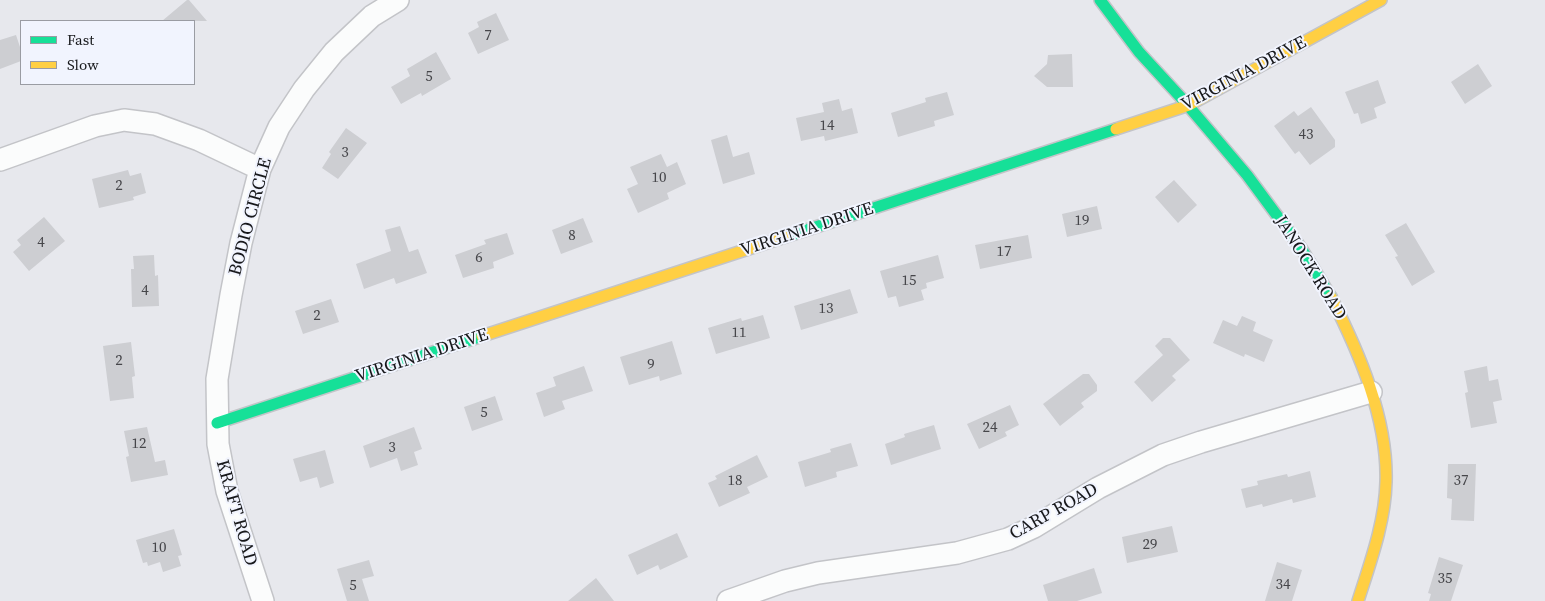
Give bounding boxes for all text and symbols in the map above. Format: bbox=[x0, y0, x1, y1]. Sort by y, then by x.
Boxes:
legend bbox=[20, 20, 195, 85]
house number: 7 bbox=[484, 27, 492, 45]
text: Fast bbox=[67, 29, 94, 50]
street label: VIRGINIA DRIVE bbox=[1178, 32, 1310, 116]
text: Slow bbox=[67, 54, 99, 75]
house number: 5 bbox=[425, 68, 433, 86]
house number: 14 bbox=[820, 117, 834, 135]
house number: 43 bbox=[1299, 126, 1313, 144]
house number: 3 bbox=[341, 144, 349, 162]
street label: BODIO CIRCLE bbox=[225, 156, 277, 278]
house number: 10 bbox=[652, 169, 666, 187]
house number: 2 bbox=[115, 177, 123, 195]
street label: VIRGINIA DRIVE bbox=[738, 198, 876, 262]
house number: 19 bbox=[1075, 212, 1089, 230]
street label: JANOCK ROAD bbox=[1269, 212, 1351, 324]
house number: 8 bbox=[568, 227, 576, 245]
house number: 4 bbox=[37, 234, 45, 252]
house number: 17 bbox=[997, 243, 1011, 261]
house number: 6 bbox=[475, 249, 483, 267]
house number: 15 bbox=[902, 272, 916, 290]
house number: 4 bbox=[141, 282, 149, 300]
house number: 13 bbox=[819, 300, 833, 318]
house number: 2 bbox=[313, 307, 321, 325]
street label: VIRGINIA DRIVE bbox=[353, 324, 491, 388]
house number: 11 bbox=[732, 324, 746, 342]
house number: 2 bbox=[115, 352, 123, 370]
house number: 9 bbox=[647, 356, 655, 374]
house number: 5 bbox=[480, 404, 488, 422]
house number: 24 bbox=[983, 419, 997, 437]
house number: 12 bbox=[132, 435, 146, 453]
house number: 3 bbox=[388, 439, 396, 457]
street label: KRAFT ROAD bbox=[211, 458, 261, 568]
house number: 18 bbox=[728, 472, 742, 490]
house number: 37 bbox=[1454, 472, 1468, 490]
street label: CARP ROAD bbox=[1006, 479, 1102, 545]
house number: 29 bbox=[1143, 536, 1157, 554]
house number: 10 bbox=[152, 539, 166, 557]
house number: 35 bbox=[1438, 570, 1452, 588]
house number: 34 bbox=[1276, 576, 1290, 594]
house number: 5 bbox=[349, 577, 357, 595]

